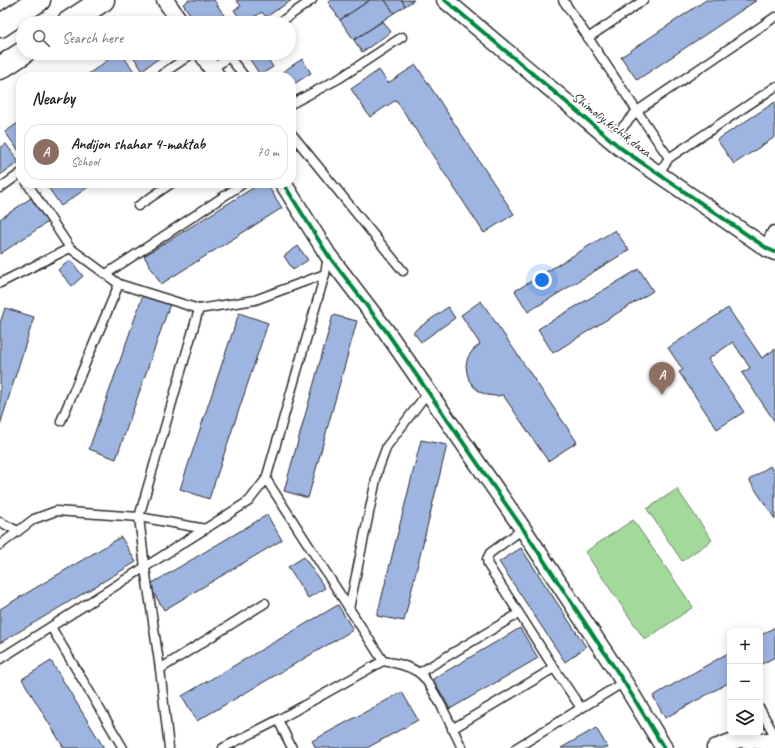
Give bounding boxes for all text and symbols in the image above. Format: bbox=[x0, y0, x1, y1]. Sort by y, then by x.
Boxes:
search box bbox=[16, 16, 296, 60]
icon: search bbox=[30, 27, 52, 49]
text: Search here bbox=[62, 29, 123, 48]
text: Nearby bbox=[32, 88, 75, 109]
street label: Shimoliy kichik daxa bbox=[569, 88, 655, 161]
text: Andijon shahar 4-maktab bbox=[71, 135, 205, 154]
text: A bbox=[43, 144, 49, 160]
text: 70 m bbox=[257, 144, 279, 160]
text: School bbox=[71, 154, 99, 170]
your location bbox=[532, 270, 552, 290]
pin: A bbox=[649, 362, 675, 395]
map controls bbox=[727, 628, 763, 736]
button: + bbox=[727, 628, 763, 664]
button: − bbox=[727, 664, 763, 700]
button: layers bbox=[727, 700, 763, 736]

